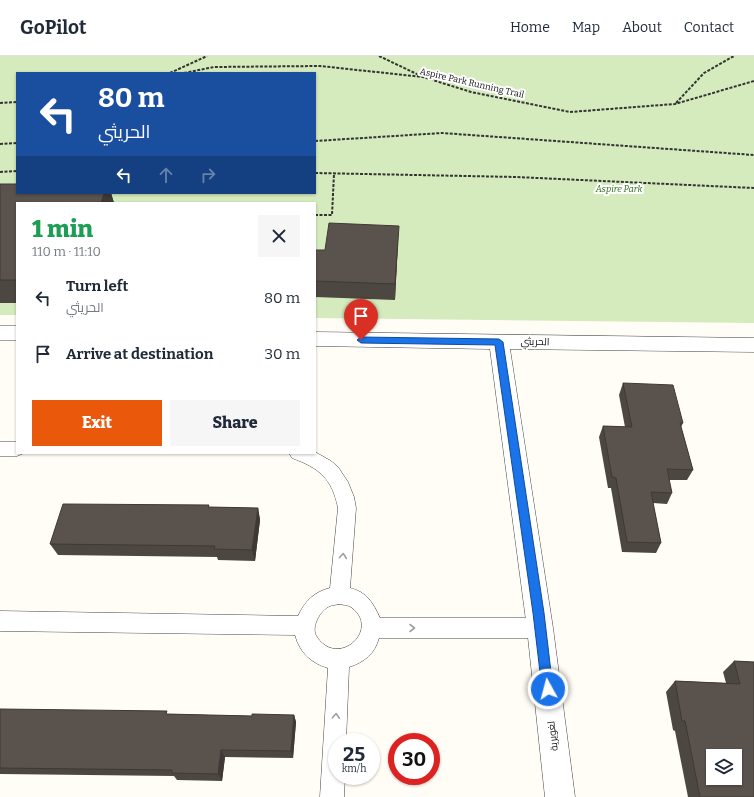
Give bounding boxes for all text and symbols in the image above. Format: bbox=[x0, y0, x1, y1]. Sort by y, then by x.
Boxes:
text: GoPilot bbox=[20, 16, 87, 39]
text: Home bbox=[510, 19, 550, 36]
text: Map bbox=[572, 19, 600, 36]
text: About bbox=[622, 19, 662, 36]
text: Contact bbox=[684, 19, 734, 36]
street label: Aspire Park Running Trail bbox=[419, 66, 526, 100]
text: 80 m bbox=[98, 81, 164, 114]
icon: left bbox=[32, 88, 84, 140]
text: الحريثي bbox=[98, 121, 150, 143]
icon: left bbox=[113, 164, 135, 186]
icon: ahead bbox=[155, 164, 177, 186]
icon: right bbox=[197, 164, 219, 186]
park label: Aspire Park bbox=[595, 184, 642, 194]
text: 1 min bbox=[32, 215, 93, 243]
button: close bbox=[258, 215, 300, 257]
text: 110 m · 11:10 bbox=[32, 244, 101, 259]
text: Turn left bbox=[66, 277, 128, 295]
icon: left bbox=[32, 287, 54, 309]
text: 80 m bbox=[264, 289, 300, 307]
pin bbox=[344, 299, 378, 340]
text: الحريثي bbox=[66, 300, 104, 315]
icon: arrive bbox=[350, 305, 372, 327]
street label: الحريثي bbox=[520, 336, 550, 349]
icon: arrive bbox=[32, 343, 54, 365]
text: Arrive at destination bbox=[66, 345, 213, 363]
text: 30 m bbox=[265, 345, 300, 363]
button: Exit bbox=[32, 400, 162, 446]
button: Share bbox=[170, 400, 300, 446]
one-way arrow bbox=[338, 553, 347, 559]
one-way arrow bbox=[409, 624, 415, 632]
position arrow bbox=[527, 668, 569, 710]
one-way arrow bbox=[332, 713, 341, 719]
street label: لغويرية bbox=[545, 720, 561, 752]
speed limit sign: 30 bbox=[388, 733, 440, 785]
text: 25 bbox=[343, 742, 365, 766]
map controls bbox=[706, 749, 742, 785]
button: layers bbox=[706, 749, 742, 785]
text: km/h bbox=[342, 763, 366, 775]

